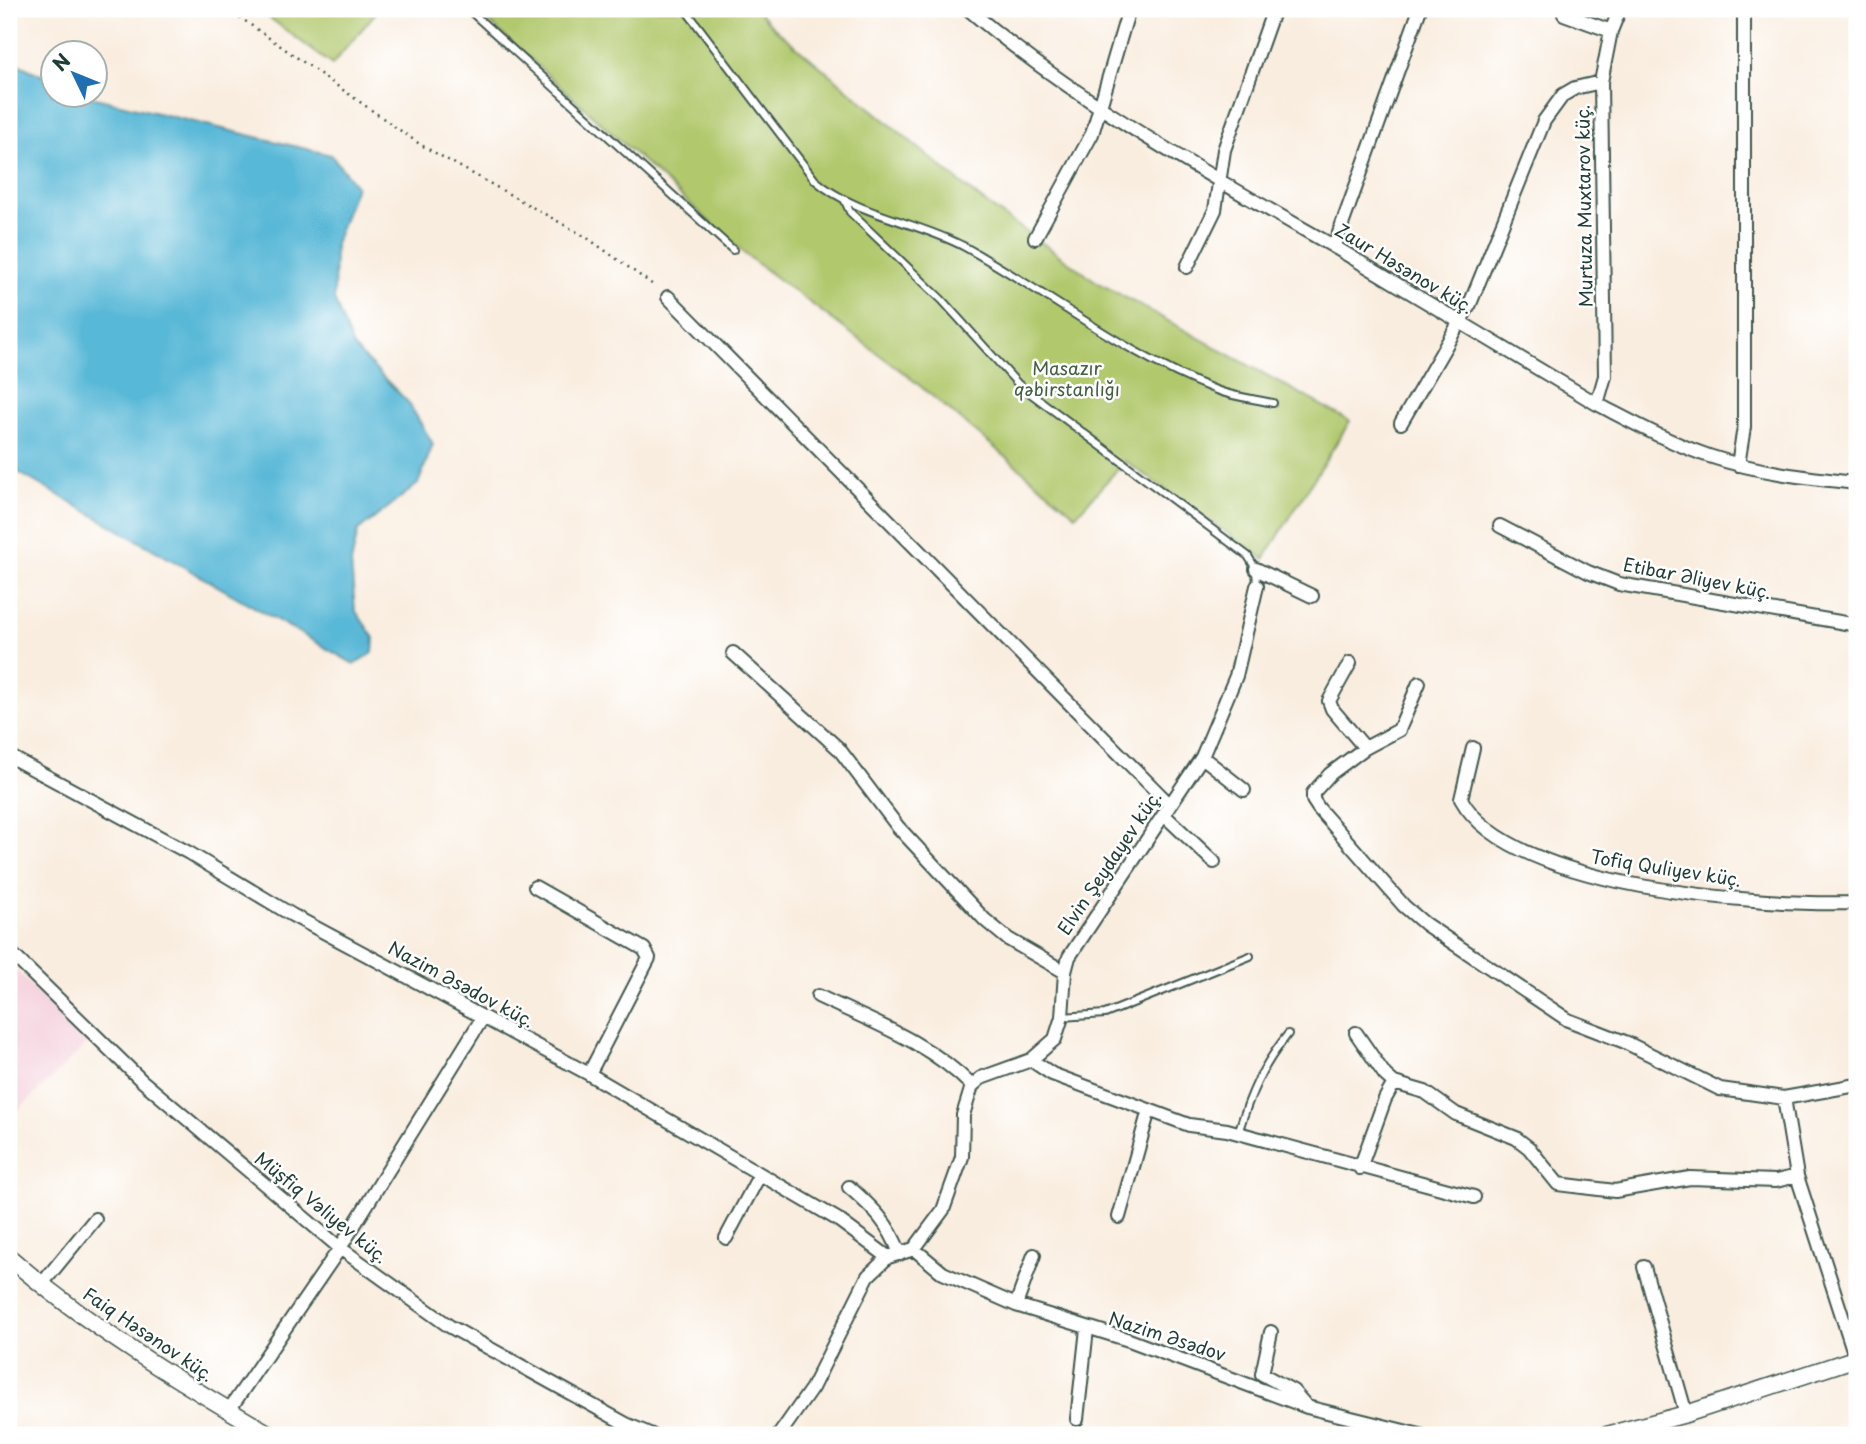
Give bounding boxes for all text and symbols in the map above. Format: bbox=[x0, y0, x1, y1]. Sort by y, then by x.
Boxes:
north arrow bbox=[38, 38, 108, 108]
text: N bbox=[45, 47, 76, 77]
street label: Murtuza Muxtarov küç. bbox=[1568, 104, 1599, 308]
street label: Zaur Həsənov küç. bbox=[1330, 216, 1479, 320]
park label: Masazır qəbirstanlığı bbox=[1014, 354, 1120, 402]
street label: Etibar Əliyev küç. bbox=[1621, 550, 1774, 605]
street label: Elvin Şeydayev küç. bbox=[1050, 784, 1167, 940]
street label: Tofiq Quliyev küç. bbox=[1589, 842, 1744, 893]
street label: Nazim Əsədov küç. bbox=[384, 934, 540, 1034]
street label: Müşfiq Vəliyev küç. bbox=[250, 1145, 394, 1269]
street label: Faiq Həsənov küç. bbox=[78, 1280, 220, 1388]
street label: Nazim Əsədov bbox=[1106, 1304, 1230, 1367]

